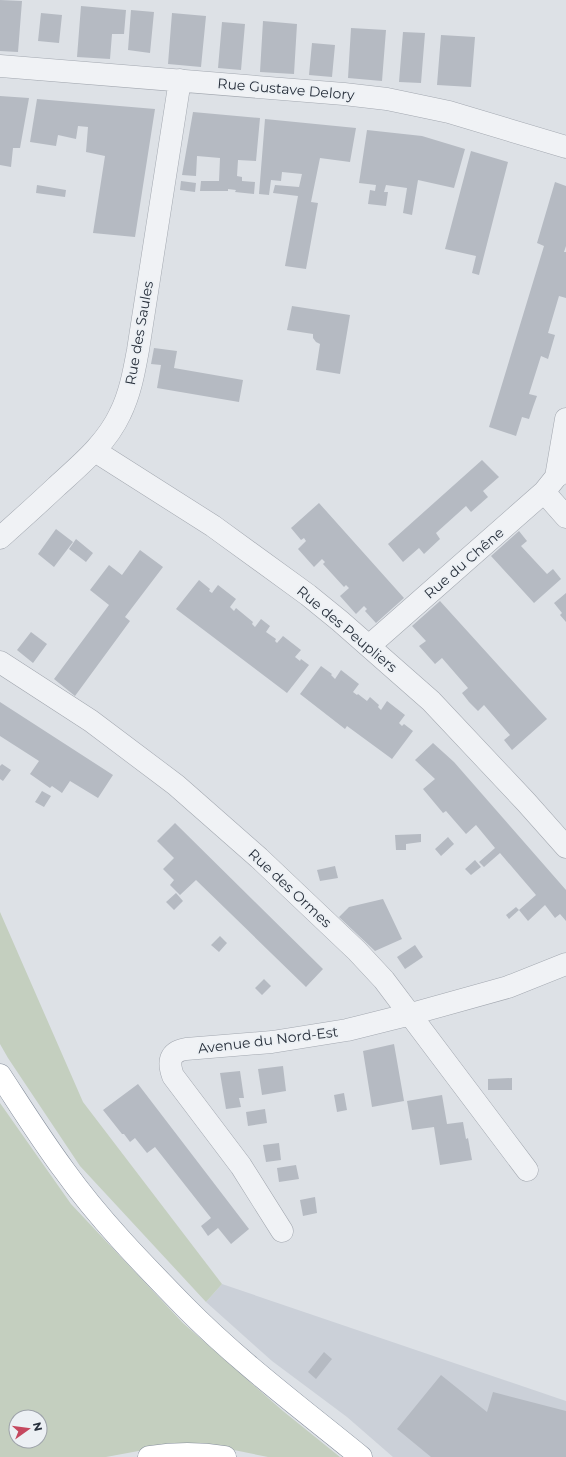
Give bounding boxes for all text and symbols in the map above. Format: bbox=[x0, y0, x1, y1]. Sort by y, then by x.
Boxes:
street label: Rue Gustave Delory bbox=[217, 74, 356, 104]
street label: Rue des Saules bbox=[121, 279, 157, 386]
street label: Rue du Chêne bbox=[420, 523, 508, 603]
street label: Rue des Peupliers bbox=[293, 582, 401, 676]
street label: Rue des Ormes bbox=[245, 845, 336, 931]
street label: Avenue du Nord-Est bbox=[197, 1022, 340, 1058]
north arrow bbox=[8, 1409, 48, 1449]
text: N bbox=[30, 1421, 46, 1433]

